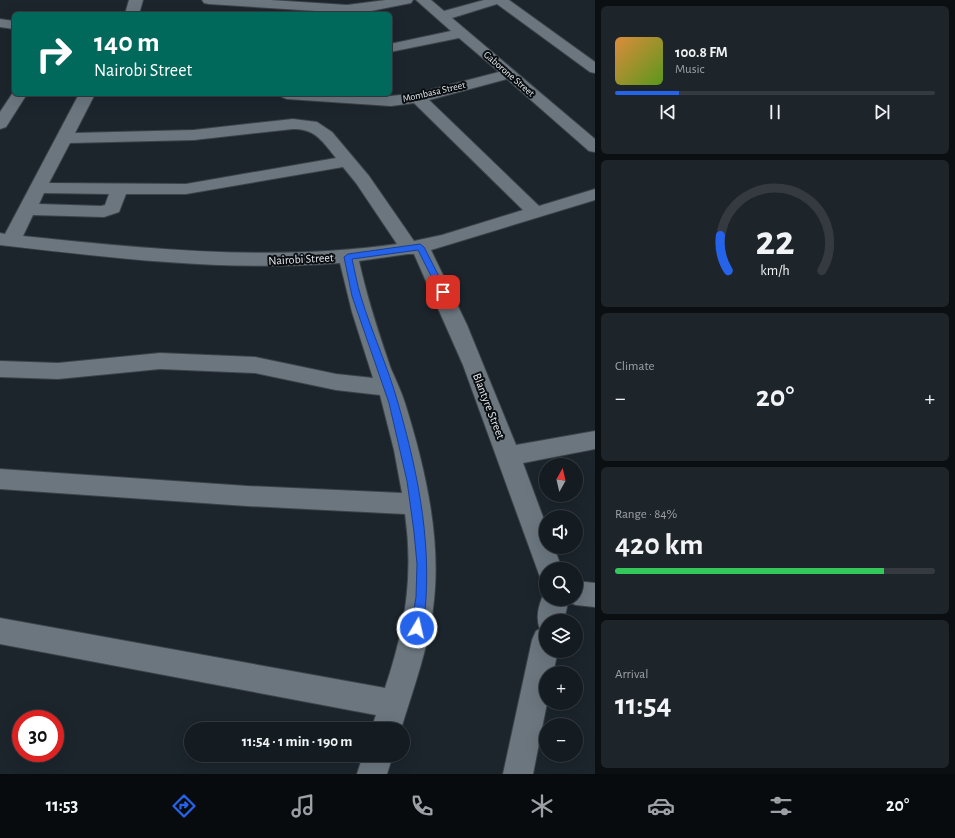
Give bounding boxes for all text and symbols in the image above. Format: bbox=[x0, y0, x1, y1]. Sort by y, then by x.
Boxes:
icon: right bbox=[28, 28, 80, 80]
text: 140 m bbox=[94, 29, 160, 57]
text: 100.8 FM bbox=[675, 45, 728, 60]
street label: Gaborone Street bbox=[482, 49, 537, 99]
text: Nairobi Street bbox=[94, 62, 192, 80]
text: Music bbox=[675, 63, 705, 76]
street label: Mombasa Street bbox=[402, 80, 467, 104]
icon: previous bbox=[657, 101, 679, 123]
icon: pause bbox=[764, 101, 786, 123]
icon: next bbox=[871, 101, 893, 123]
text: 22 bbox=[755, 221, 795, 262]
street label: Nairobi Street bbox=[268, 251, 334, 267]
text: km/h bbox=[760, 264, 790, 278]
pin bbox=[426, 275, 460, 309]
icon: arrive bbox=[432, 281, 454, 303]
text: Climate bbox=[615, 360, 654, 373]
street label: Blantyre Street bbox=[470, 371, 507, 441]
text: 20° bbox=[756, 382, 794, 412]
text: − bbox=[615, 387, 626, 409]
text: + bbox=[924, 387, 935, 409]
north arrow bbox=[539, 458, 583, 502]
map controls bbox=[539, 458, 583, 762]
text: Range · 84% bbox=[615, 508, 677, 521]
button: sound bbox=[539, 510, 583, 554]
text: 420 km bbox=[615, 530, 703, 560]
button: search bbox=[539, 562, 583, 606]
position arrow bbox=[396, 607, 438, 649]
button: layers bbox=[539, 614, 583, 658]
button: + bbox=[539, 666, 583, 710]
text: Arrival bbox=[615, 668, 648, 681]
text: 11:54 bbox=[615, 690, 672, 720]
speed limit sign: 30 bbox=[12, 710, 64, 762]
button: − bbox=[539, 718, 583, 762]
text: 11:54 · 1 min · 190 m bbox=[242, 734, 352, 749]
icon: directions bbox=[170, 792, 198, 820]
icon: music bbox=[289, 792, 317, 820]
icon: phone bbox=[408, 792, 436, 820]
icon: climate bbox=[528, 792, 556, 820]
icon: car bbox=[647, 792, 675, 820]
icon: filters bbox=[767, 792, 795, 820]
text: 11:53 bbox=[46, 797, 78, 815]
text: 20° bbox=[886, 797, 909, 815]

